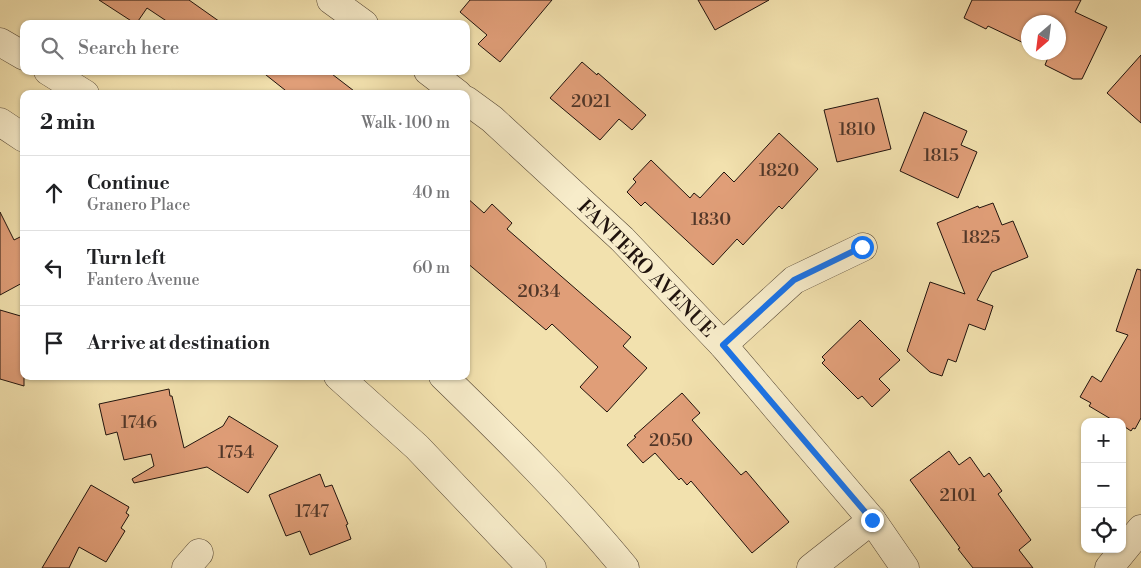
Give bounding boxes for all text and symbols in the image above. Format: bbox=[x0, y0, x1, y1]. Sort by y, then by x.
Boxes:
north arrow bbox=[1021, 15, 1066, 60]
search box bbox=[20, 20, 470, 75]
icon: search bbox=[38, 34, 66, 62]
text: Search here bbox=[78, 36, 179, 60]
house number: 2021 bbox=[571, 90, 611, 113]
text: 2 min bbox=[40, 110, 95, 136]
text: Walk · 100 m bbox=[361, 113, 450, 133]
house number: 1810 bbox=[838, 118, 876, 141]
house number: 1815 bbox=[923, 144, 959, 167]
house number: 1820 bbox=[759, 159, 799, 182]
text: Continue bbox=[87, 171, 170, 195]
icon: ahead bbox=[40, 179, 68, 207]
text: 40 m bbox=[413, 183, 450, 203]
text: Granero Place bbox=[87, 195, 190, 215]
street label: FANTERO AVENUE bbox=[572, 195, 720, 343]
house number: 1830 bbox=[691, 208, 731, 231]
house number: 1825 bbox=[962, 226, 1000, 249]
route start bbox=[851, 236, 874, 259]
text: Turn left bbox=[87, 246, 166, 270]
icon: left bbox=[40, 254, 68, 282]
text: 60 m bbox=[412, 258, 450, 278]
text: Fantero Avenue bbox=[87, 270, 200, 290]
house number: 2034 bbox=[517, 280, 561, 303]
icon: arrive bbox=[40, 329, 68, 357]
text: Arrive at destination bbox=[87, 331, 270, 355]
house number: 1746 bbox=[121, 411, 157, 434]
map controls bbox=[1081, 418, 1126, 553]
button: + bbox=[1081, 418, 1126, 463]
house number: 2050 bbox=[649, 429, 693, 452]
house number: 1754 bbox=[218, 441, 255, 464]
button: − bbox=[1081, 463, 1126, 508]
house number: 2101 bbox=[940, 484, 977, 507]
house number: 1747 bbox=[295, 500, 329, 523]
button: locate bbox=[1081, 508, 1126, 553]
route end bbox=[861, 509, 884, 532]

